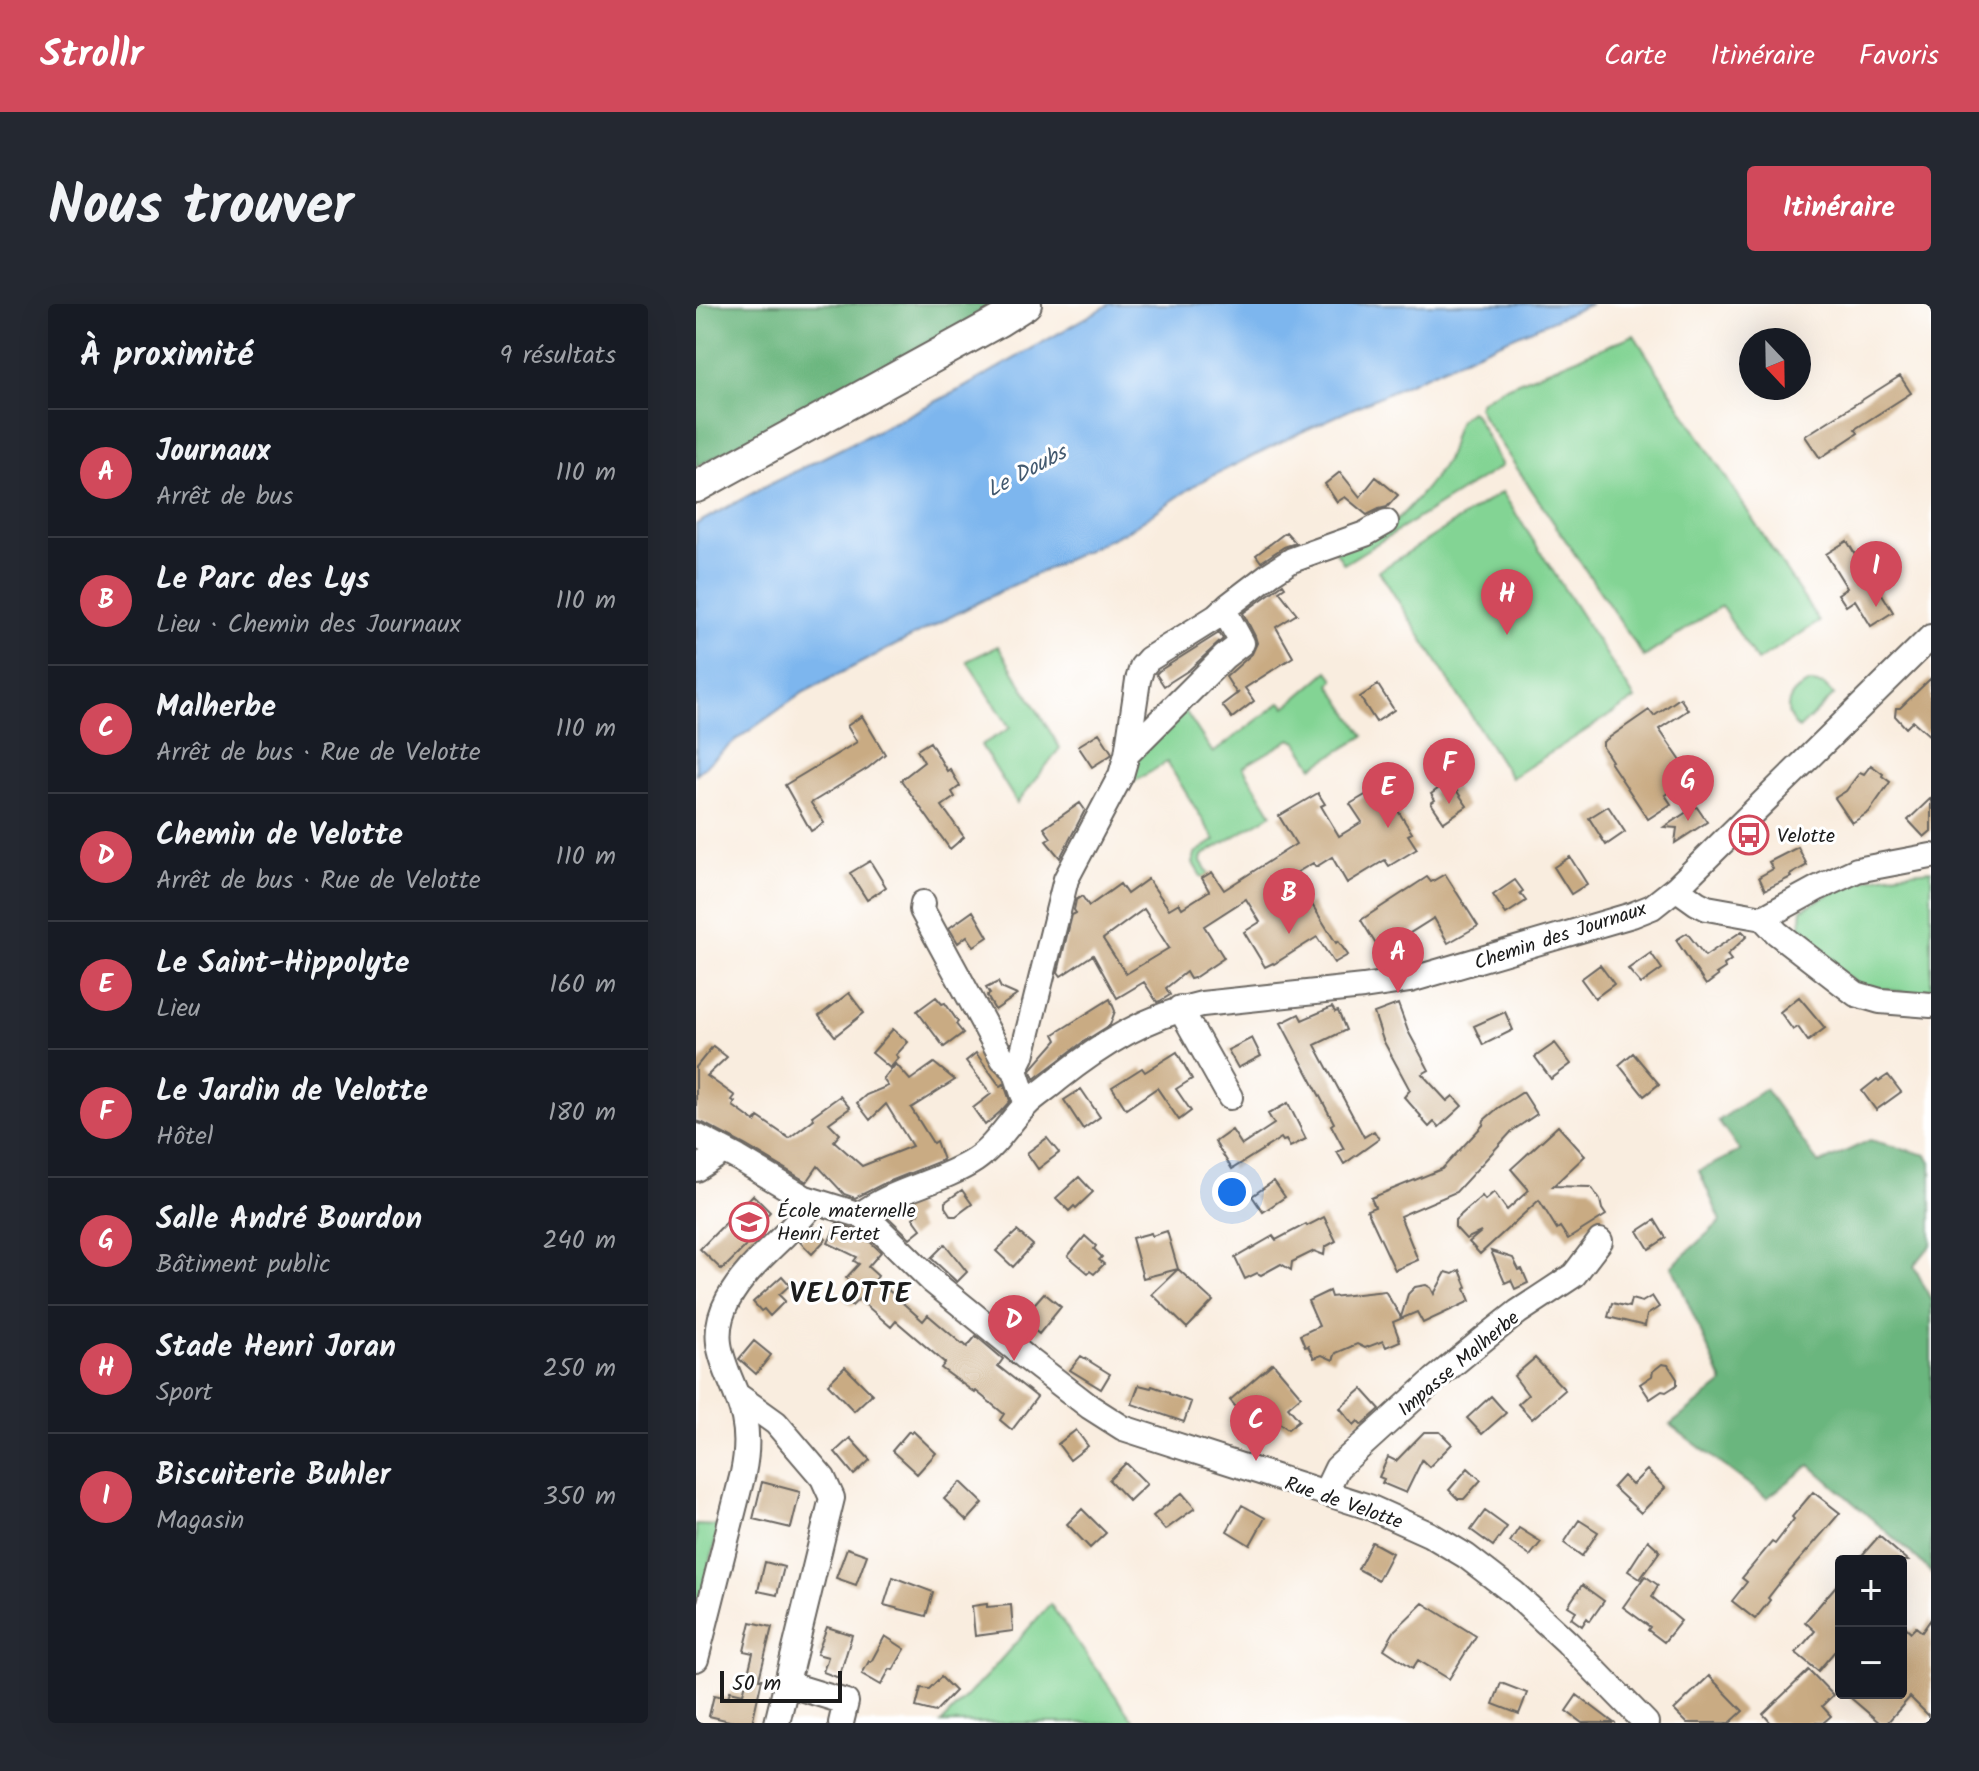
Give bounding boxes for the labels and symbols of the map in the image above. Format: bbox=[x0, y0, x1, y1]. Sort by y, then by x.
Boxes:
north arrow bbox=[1739, 328, 1811, 400]
water label: Le Doubs bbox=[981, 435, 1076, 508]
pin: I bbox=[1850, 541, 1902, 607]
pin: H bbox=[1481, 569, 1533, 635]
pin: F bbox=[1423, 738, 1475, 804]
pin: G bbox=[1662, 755, 1714, 821]
pin: E bbox=[1362, 762, 1414, 828]
bus stop icon: Velotte bbox=[1728, 814, 1770, 856]
place label: Velotte bbox=[1777, 821, 1835, 853]
pin: B bbox=[1263, 868, 1315, 934]
street label: Chemin des Journaux bbox=[1470, 894, 1651, 980]
pin: A bbox=[1372, 927, 1424, 993]
your location bbox=[1212, 1172, 1252, 1212]
place label: École maternelle Henri Fertet bbox=[777, 1196, 916, 1251]
school or university icon: École maternelle Henri Fertet bbox=[728, 1201, 770, 1243]
district label: VELOTTE bbox=[790, 1272, 912, 1317]
pin: D bbox=[988, 1295, 1040, 1361]
street label: Impasse Malherbe bbox=[1391, 1304, 1527, 1425]
pin: C bbox=[1230, 1395, 1282, 1461]
street label: Rue de Velotte bbox=[1280, 1469, 1407, 1539]
scale bar bbox=[720, 1667, 842, 1703]

